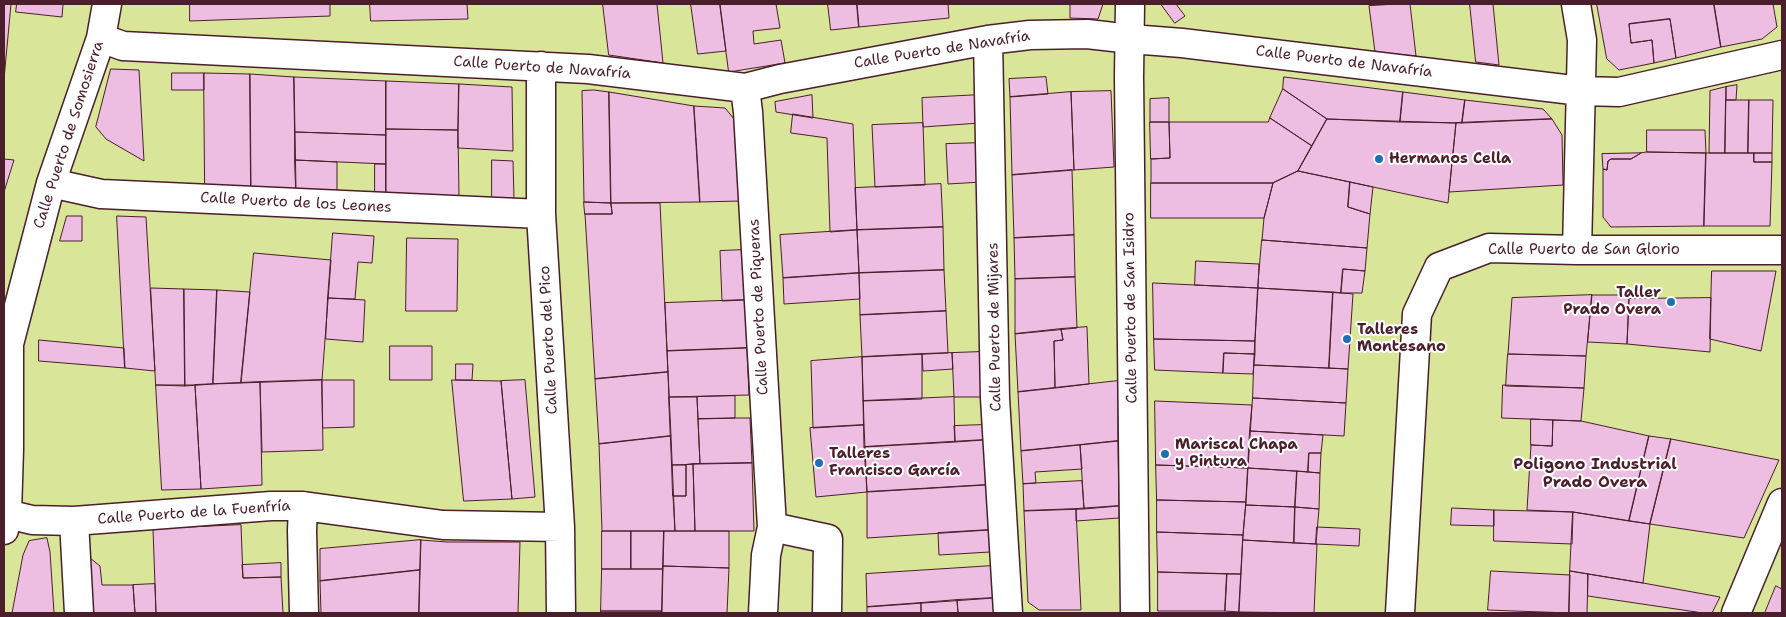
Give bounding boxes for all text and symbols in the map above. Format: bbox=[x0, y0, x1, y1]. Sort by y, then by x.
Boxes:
street label: Calle Puerto de Navafría bbox=[853, 27, 1031, 73]
street label: Calle Puerto de Somosierra bbox=[30, 39, 108, 231]
street label: Calle Puerto de Navafría bbox=[1255, 42, 1433, 82]
street label: Calle Puerto de Navafría bbox=[453, 53, 631, 83]
place label: Hermanos Cella bbox=[1389, 150, 1511, 168]
marker: Hermanos Cella bbox=[1373, 153, 1385, 165]
street label: Calle Puerto de los Leones bbox=[200, 189, 392, 217]
street label: Calle Puerto de San Isidro bbox=[1120, 212, 1142, 404]
street label: Calle Puerto de Piqueras bbox=[745, 218, 773, 396]
street label: Calle Puerto de San Glorio bbox=[1488, 241, 1680, 259]
street label: Calle Puerto de Mijares bbox=[985, 242, 1005, 412]
street label: Calle Puerto del Pico bbox=[536, 265, 562, 415]
place label: Taller Prado Overa bbox=[1563, 284, 1661, 319]
marker: Taller Prado Overa bbox=[1665, 296, 1677, 308]
place label: Talleres Montesano bbox=[1357, 321, 1446, 356]
marker: Talleres Montesano bbox=[1341, 333, 1353, 345]
place label: Mariscal Chapa y Pintura bbox=[1175, 436, 1298, 471]
place label: Talleres Francisco García bbox=[829, 445, 960, 480]
marker: Mariscal Chapa y Pintura bbox=[1159, 448, 1171, 460]
district label: Poligono Industrial Prado Overa bbox=[1513, 455, 1677, 493]
marker: Talleres Francisco García bbox=[813, 457, 825, 469]
street label: Calle Puerto de la Fuenfría bbox=[97, 497, 291, 529]

